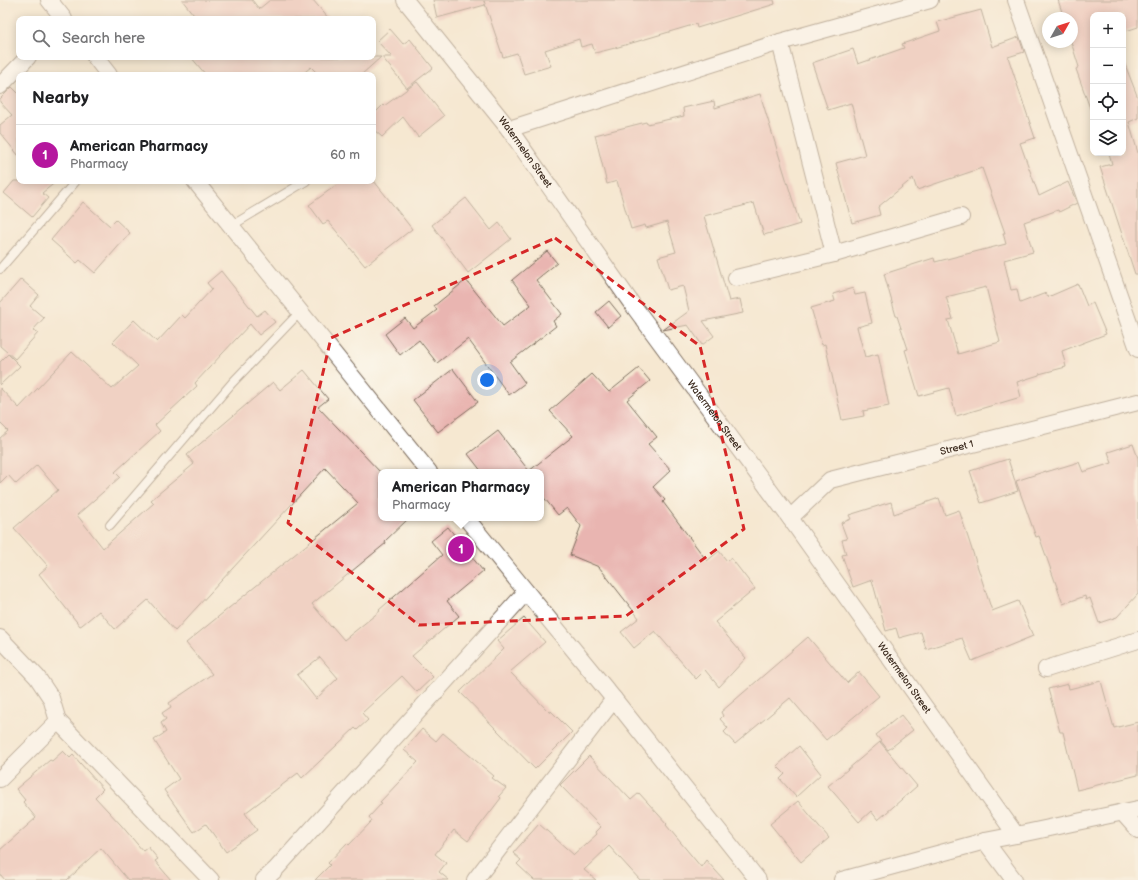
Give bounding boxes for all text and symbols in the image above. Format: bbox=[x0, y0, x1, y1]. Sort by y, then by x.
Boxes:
north arrow bbox=[1042, 12, 1078, 48]
map controls bbox=[1090, 12, 1126, 156]
button: + bbox=[1090, 12, 1126, 48]
search box bbox=[16, 16, 376, 60]
icon: search bbox=[30, 27, 52, 49]
text: Search here bbox=[62, 29, 145, 48]
button: − bbox=[1090, 48, 1126, 84]
button: locate bbox=[1090, 84, 1126, 120]
text: Nearby bbox=[32, 88, 89, 108]
street label: Watermelon Street bbox=[496, 114, 554, 190]
button: layers bbox=[1090, 120, 1126, 156]
text: American Pharmacy bbox=[70, 137, 208, 156]
text: 1 bbox=[42, 147, 48, 163]
text: 60 m bbox=[330, 147, 360, 163]
text: Pharmacy bbox=[70, 156, 128, 172]
your location bbox=[477, 370, 497, 390]
street label: Watermelon Street bbox=[684, 378, 744, 453]
street label: Street 1 bbox=[939, 438, 975, 458]
popup bbox=[378, 469, 544, 521]
text: American Pharmacy bbox=[392, 478, 530, 497]
text: Pharmacy bbox=[392, 497, 450, 513]
pin: 1 bbox=[448, 534, 474, 564]
street label: Watermelon Street bbox=[875, 640, 933, 716]

